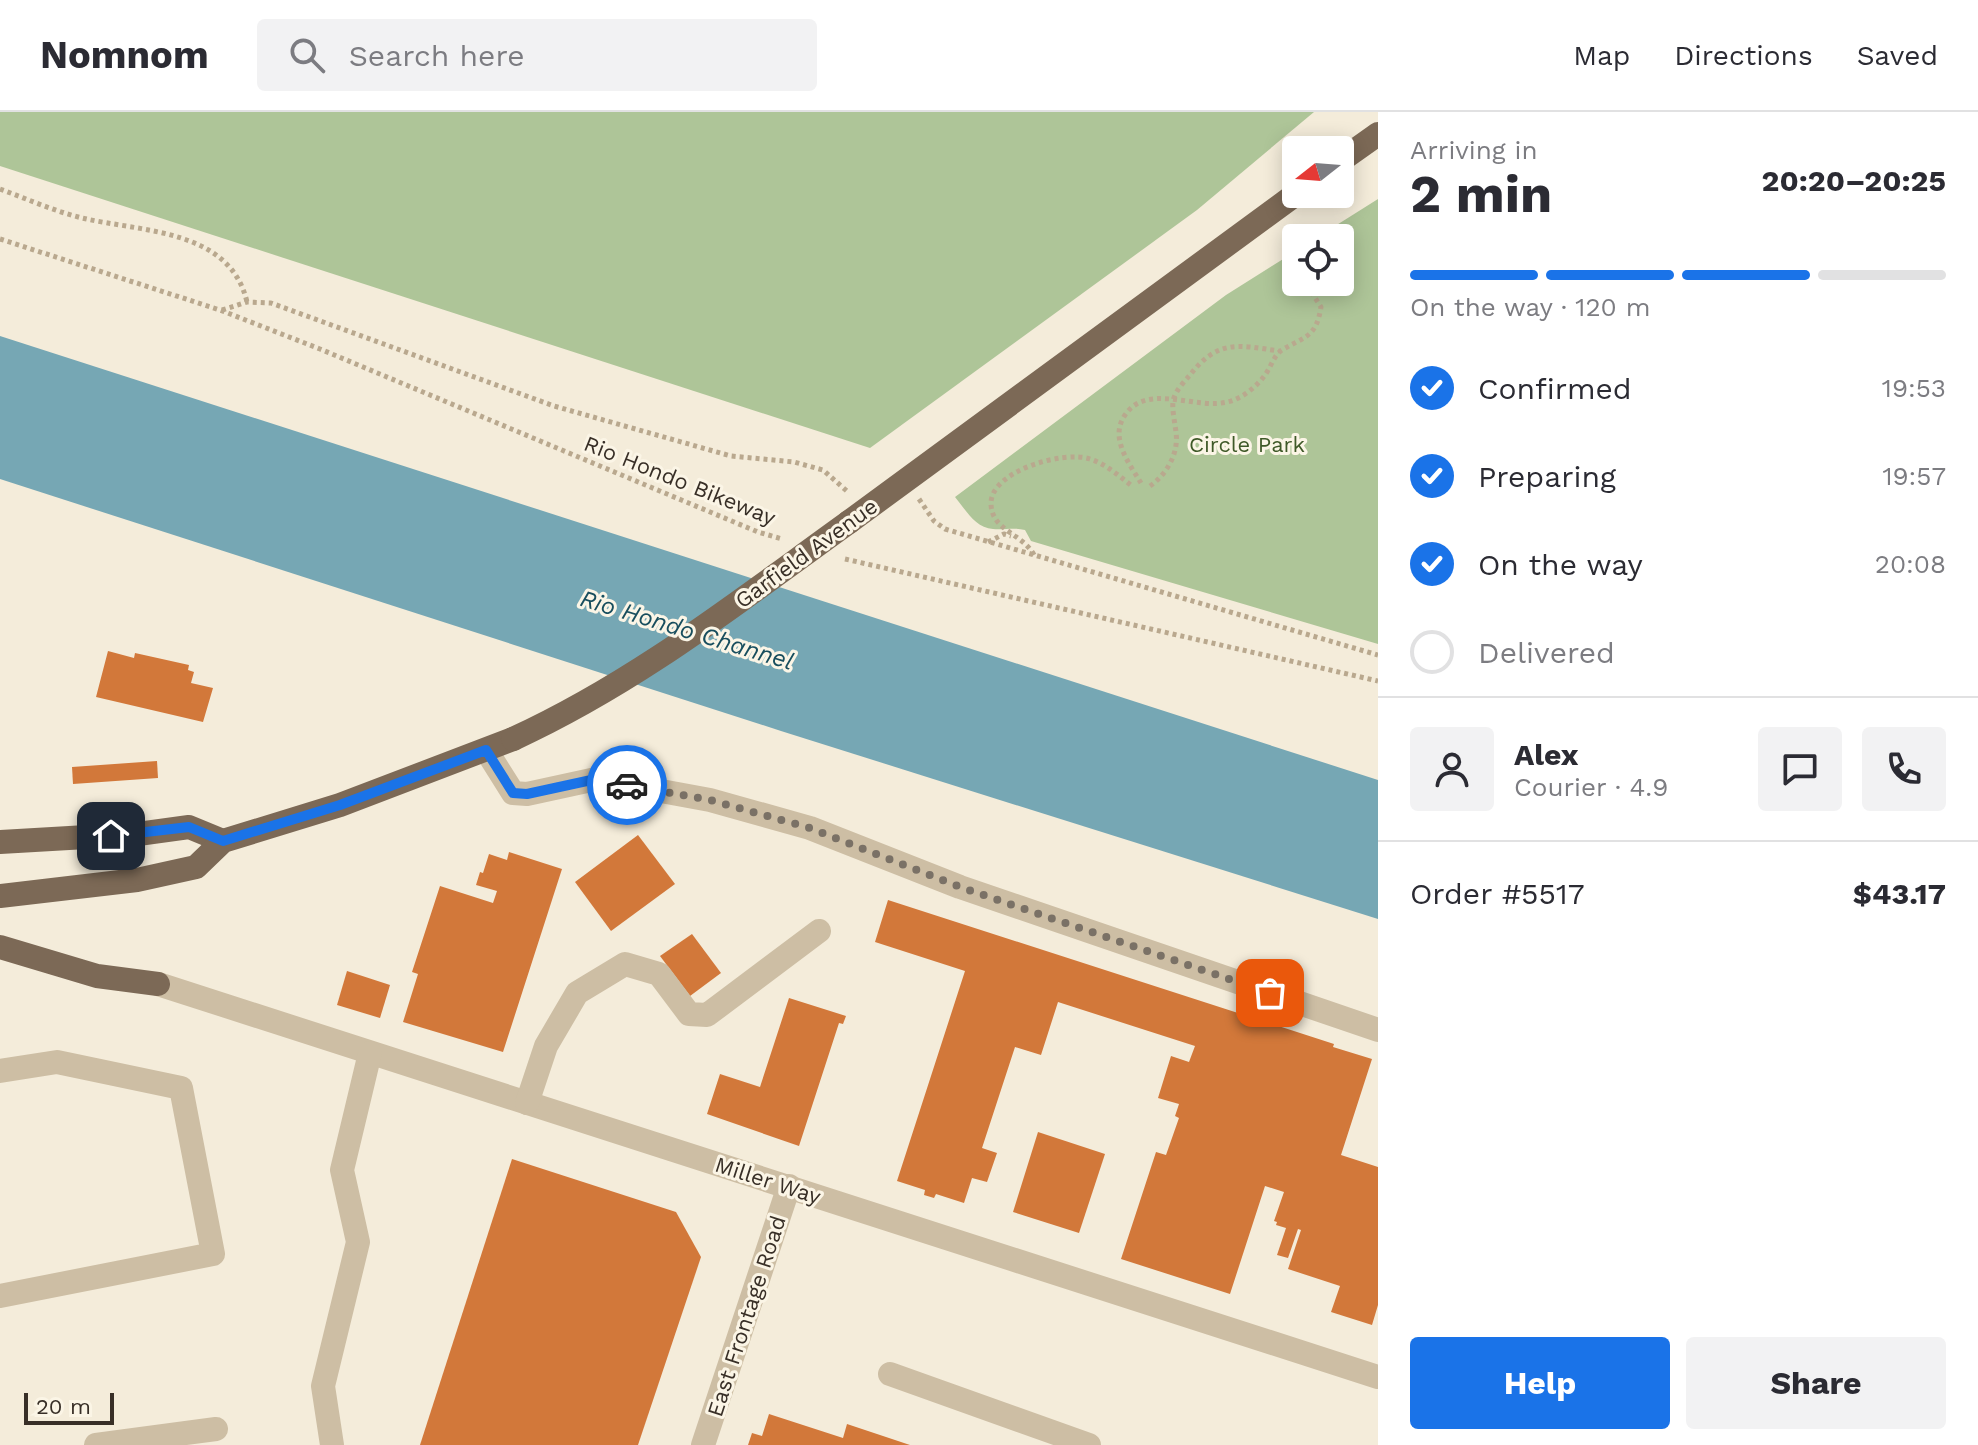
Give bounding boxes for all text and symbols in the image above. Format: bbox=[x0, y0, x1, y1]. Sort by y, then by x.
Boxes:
search box bbox=[257, 19, 817, 91]
text: Nomnom bbox=[40, 33, 209, 77]
icon: search bbox=[285, 33, 329, 77]
text: Search here bbox=[349, 38, 524, 73]
text: Map bbox=[1573, 39, 1630, 72]
text: Directions bbox=[1674, 39, 1813, 72]
text: Saved bbox=[1857, 39, 1938, 72]
text: Arriving in bbox=[1410, 135, 1538, 165]
north arrow bbox=[1282, 136, 1354, 208]
map controls bbox=[1282, 136, 1354, 296]
text: 20:20–20:25 bbox=[1762, 163, 1946, 198]
text: 2 min bbox=[1410, 164, 1552, 225]
button: locate bbox=[1282, 224, 1354, 296]
text: On the way · 120 m bbox=[1410, 292, 1650, 322]
icon: check bbox=[1410, 366, 1454, 410]
text: Confirmed bbox=[1478, 371, 1632, 406]
text: 19:53 bbox=[1882, 373, 1946, 403]
street label: Rio Hondo Bikeway bbox=[580, 431, 780, 531]
park label: Circle Park bbox=[1189, 432, 1305, 457]
icon: check bbox=[1410, 454, 1454, 498]
text: Preparing bbox=[1478, 459, 1616, 494]
text: 19:57 bbox=[1882, 461, 1946, 491]
street label: Garfield Avenue bbox=[730, 493, 882, 613]
icon: check bbox=[1410, 542, 1454, 586]
text: On the way bbox=[1478, 547, 1643, 582]
text: 20:08 bbox=[1875, 549, 1946, 579]
water label: Rio Hondo Channel bbox=[577, 584, 797, 676]
text: Delivered bbox=[1478, 635, 1615, 670]
button: person bbox=[1410, 727, 1494, 811]
button: chat bbox=[1758, 727, 1842, 811]
button: phone bbox=[1862, 727, 1946, 811]
text: Alex bbox=[1514, 737, 1578, 772]
courier bbox=[587, 745, 667, 825]
icon: car bbox=[605, 763, 649, 807]
text: Courier · 4.9 bbox=[1514, 772, 1668, 802]
pin bbox=[77, 802, 145, 870]
icon: home bbox=[89, 814, 133, 858]
text: Order #5517 bbox=[1410, 876, 1585, 911]
text: $43.17 bbox=[1853, 876, 1946, 911]
pin bbox=[1236, 959, 1304, 1027]
icon: bag bbox=[1248, 971, 1292, 1015]
street label: Miller Way bbox=[712, 1152, 824, 1210]
street label: East Frontage Road bbox=[702, 1212, 791, 1420]
button: Help bbox=[1410, 1337, 1670, 1429]
button: Share bbox=[1686, 1337, 1946, 1429]
scale bar bbox=[24, 1389, 114, 1425]
text: 20 m bbox=[36, 1394, 91, 1419]

